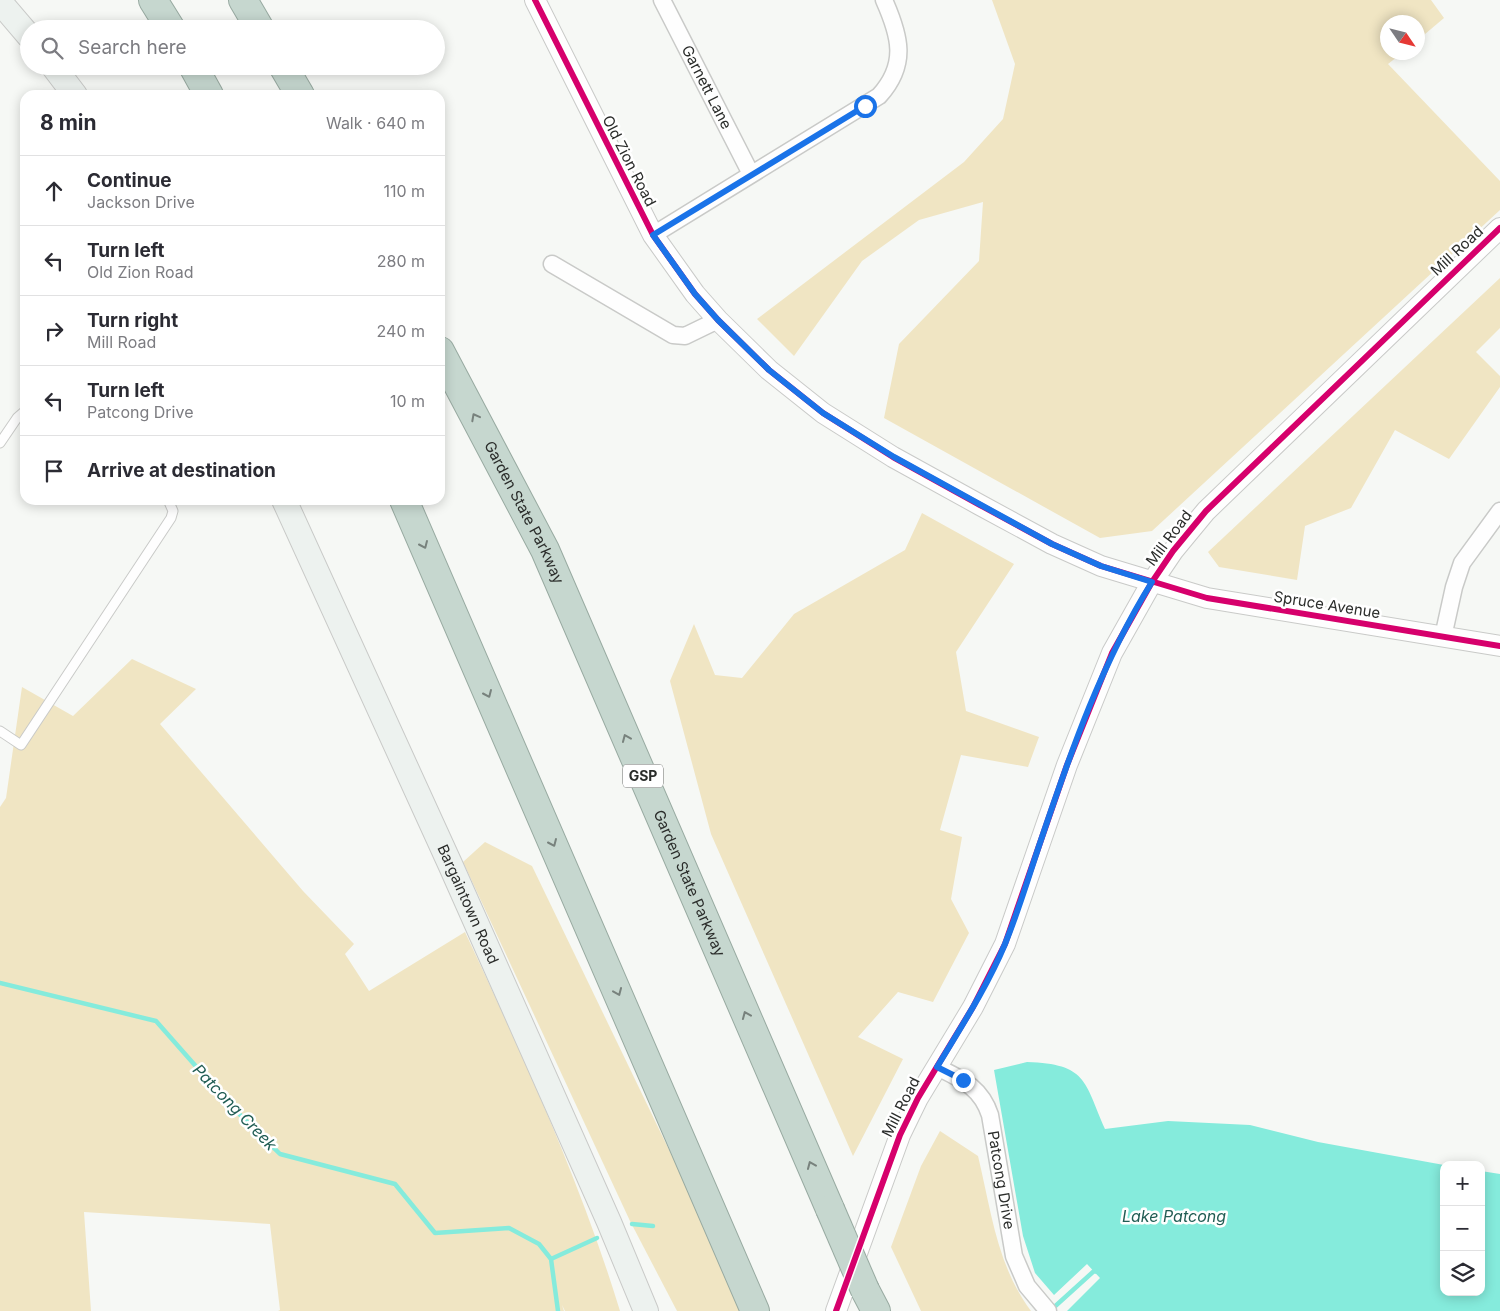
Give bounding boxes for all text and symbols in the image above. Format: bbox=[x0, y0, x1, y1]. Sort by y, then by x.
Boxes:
north arrow bbox=[1380, 15, 1425, 60]
search box bbox=[20, 20, 445, 75]
icon: search bbox=[38, 34, 66, 62]
text: Search here bbox=[78, 36, 187, 59]
street label: Garnett Lane bbox=[678, 42, 736, 132]
route start bbox=[854, 95, 877, 118]
text: 8 min bbox=[40, 110, 97, 135]
street label: Old Zion Road bbox=[598, 112, 661, 210]
text: Walk · 640 m bbox=[326, 113, 425, 133]
text: Continue bbox=[87, 169, 172, 192]
icon: ahead bbox=[40, 177, 68, 205]
text: 110 m bbox=[383, 181, 425, 201]
text: Jackson Drive bbox=[87, 192, 195, 212]
street label: Mill Road bbox=[1426, 222, 1487, 280]
text: Turn left bbox=[87, 239, 165, 262]
icon: left bbox=[40, 247, 68, 275]
text: 280 m bbox=[377, 251, 425, 271]
text: Old Zion Road bbox=[87, 262, 193, 282]
text: Turn right bbox=[87, 309, 178, 332]
icon: right bbox=[40, 317, 68, 345]
text: 240 m bbox=[377, 321, 425, 341]
text: Mill Road bbox=[87, 332, 156, 352]
text: Turn left bbox=[87, 379, 165, 402]
icon: left bbox=[40, 387, 68, 415]
text: 10 m bbox=[390, 391, 425, 411]
text: Patcong Drive bbox=[87, 402, 193, 422]
one-way arrow bbox=[471, 413, 481, 422]
street label: Garden State Parkway bbox=[480, 437, 569, 587]
icon: arrive bbox=[40, 457, 68, 485]
text: Arrive at destination bbox=[87, 459, 276, 482]
street label: Mill Road bbox=[1141, 506, 1196, 569]
one-way arrow bbox=[417, 540, 428, 549]
street label: Spruce Avenue bbox=[1272, 587, 1382, 622]
one-way arrow bbox=[482, 689, 493, 698]
one-way arrow bbox=[622, 734, 633, 743]
road number: GSP bbox=[623, 764, 663, 788]
street label: Garden State Parkway bbox=[649, 807, 730, 960]
one-way arrow bbox=[547, 838, 558, 847]
street label: Bargaintown Road bbox=[433, 841, 503, 967]
one-way arrow bbox=[612, 987, 622, 996]
one-way arrow bbox=[742, 1011, 753, 1020]
water label: Patcong Creek bbox=[189, 1060, 281, 1154]
route end bbox=[952, 1069, 975, 1092]
street label: Mill Road bbox=[877, 1074, 924, 1140]
street label: Patcong Drive bbox=[984, 1129, 1019, 1231]
one-way arrow bbox=[806, 1161, 816, 1169]
map controls bbox=[1440, 1161, 1485, 1296]
button: + bbox=[1440, 1161, 1485, 1206]
water label: Lake Patcong bbox=[1122, 1206, 1226, 1226]
button: − bbox=[1440, 1206, 1485, 1251]
button: layers bbox=[1440, 1251, 1485, 1296]

